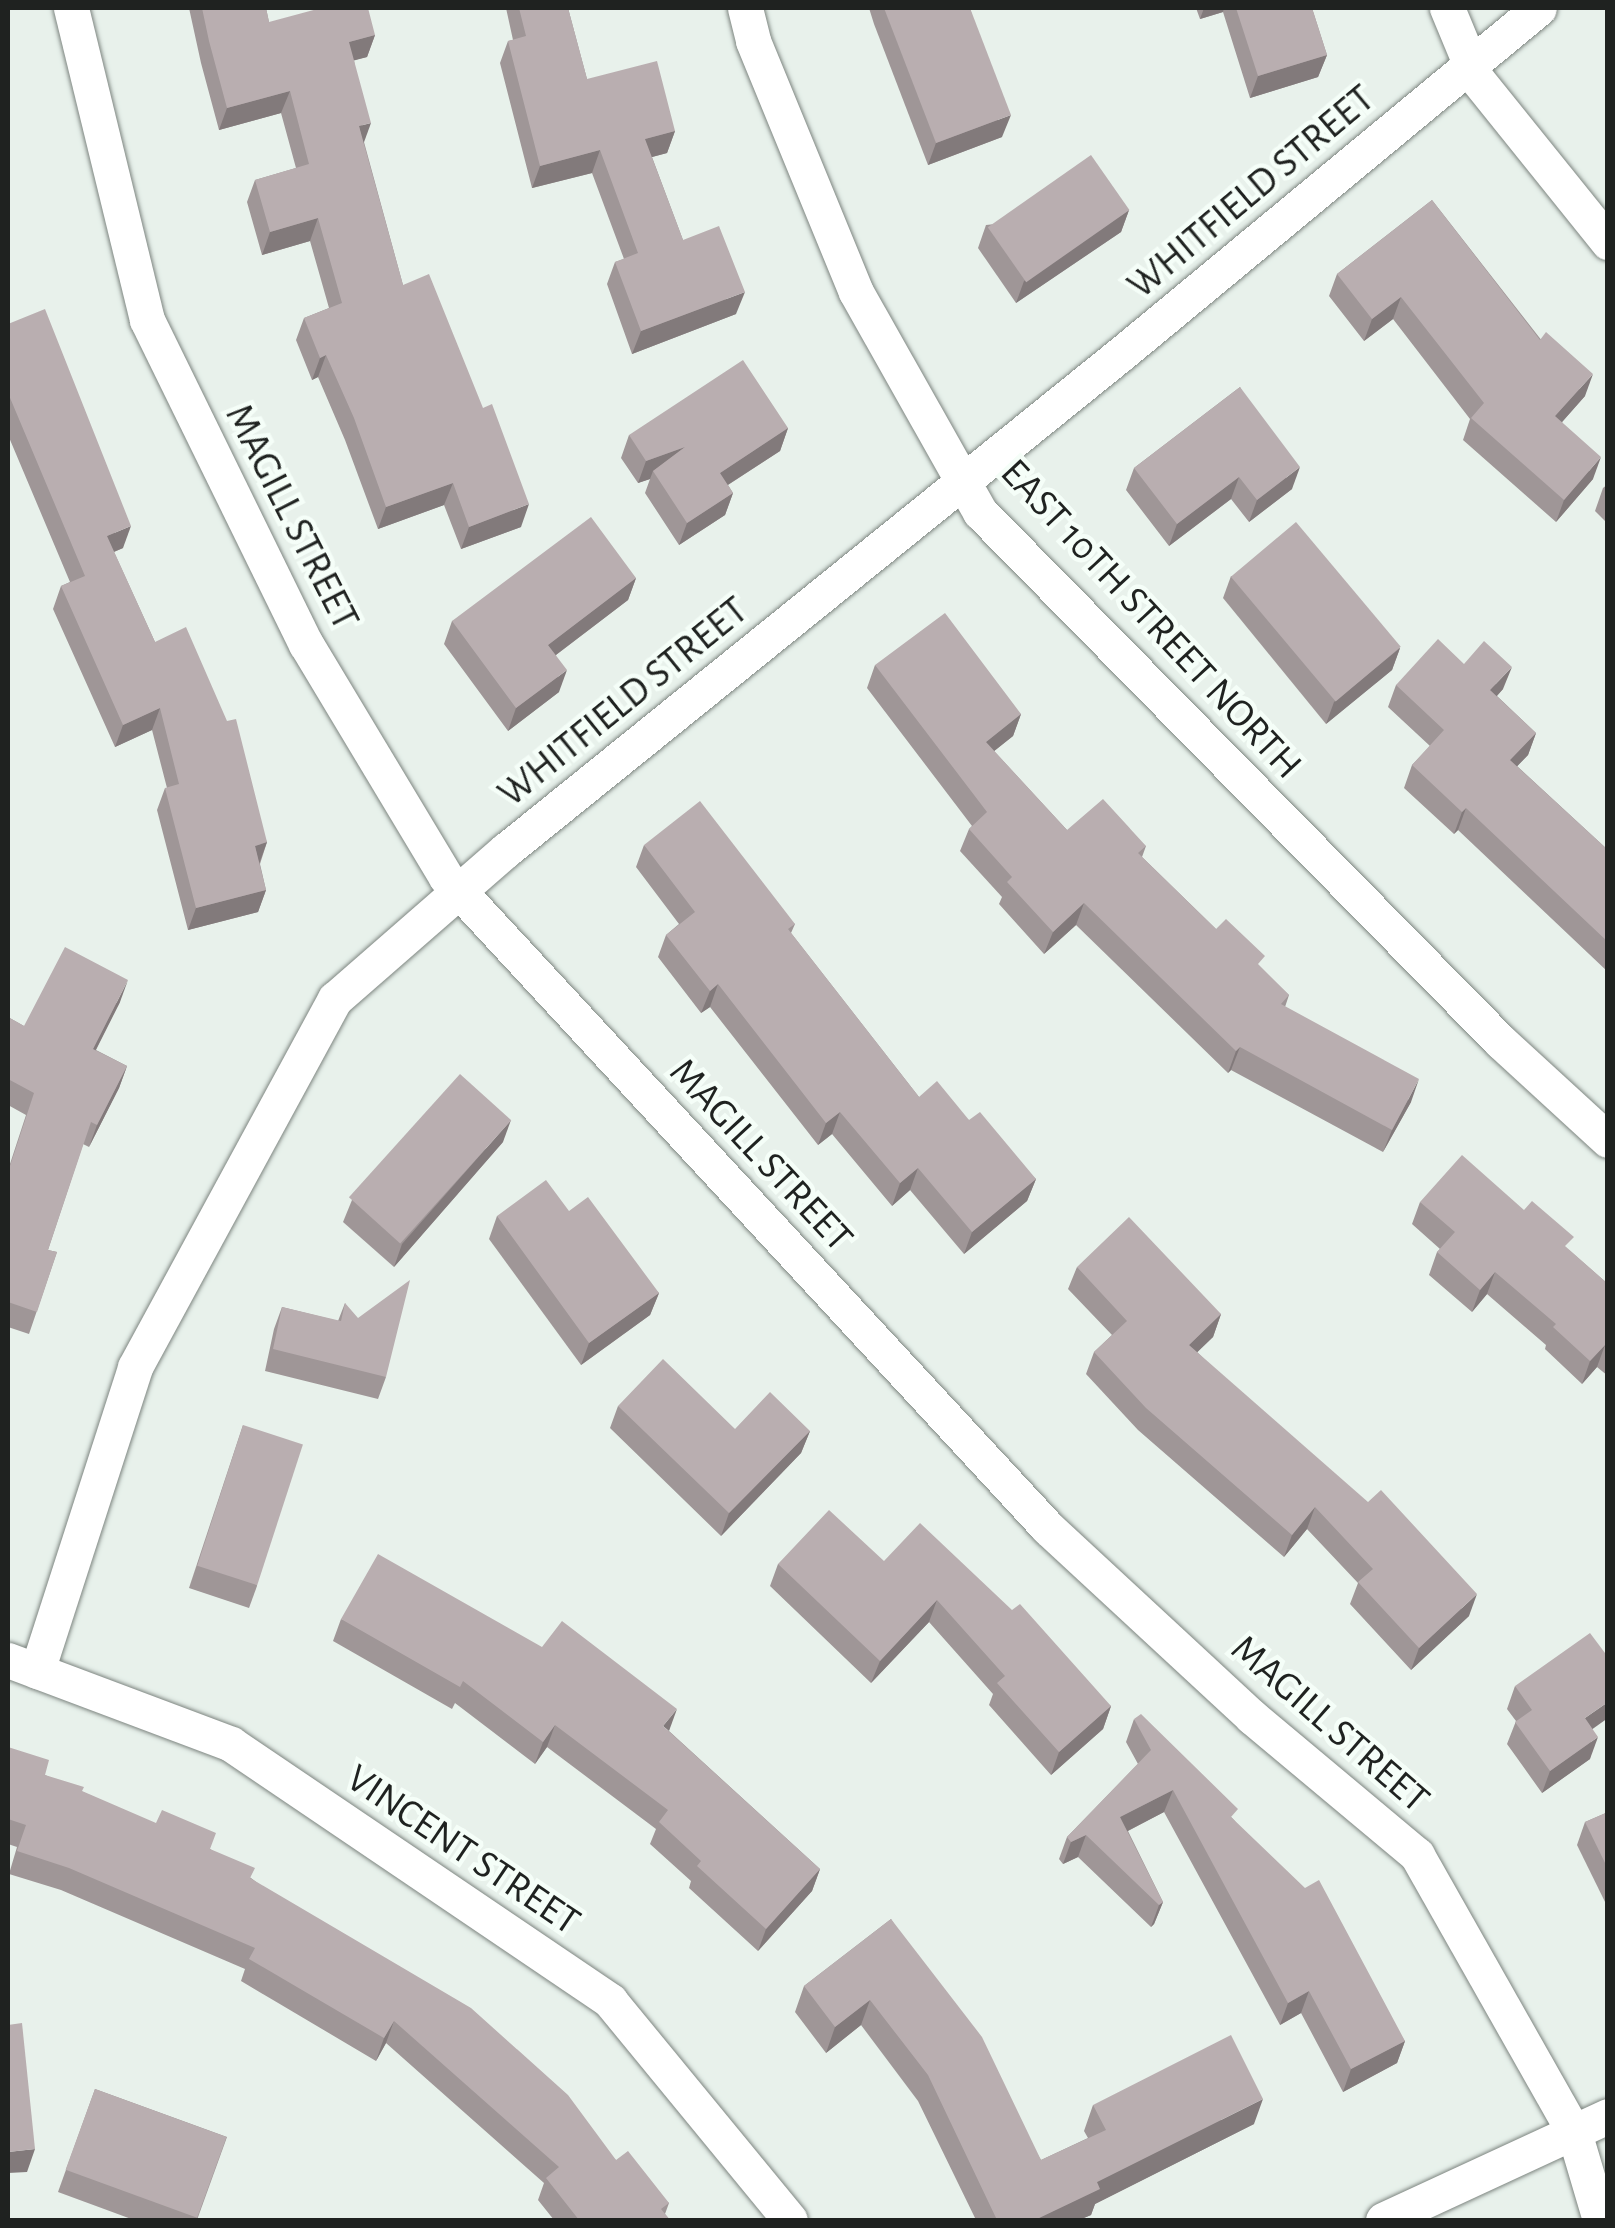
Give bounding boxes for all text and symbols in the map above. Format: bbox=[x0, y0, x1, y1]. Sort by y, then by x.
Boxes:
street label: WHITFIELD STREET bbox=[1118, 75, 1384, 309]
street label: MAGILL STREET bbox=[215, 396, 369, 638]
street label: EAST 10TH STREET NORTH bbox=[990, 449, 1312, 789]
street label: WHITFIELD STREET bbox=[488, 587, 758, 817]
street label: MAGILL STREET bbox=[659, 1048, 863, 1262]
street label: MAGILL STREET bbox=[1221, 1625, 1439, 1823]
street label: VINCENT STREET bbox=[337, 1754, 589, 1946]

